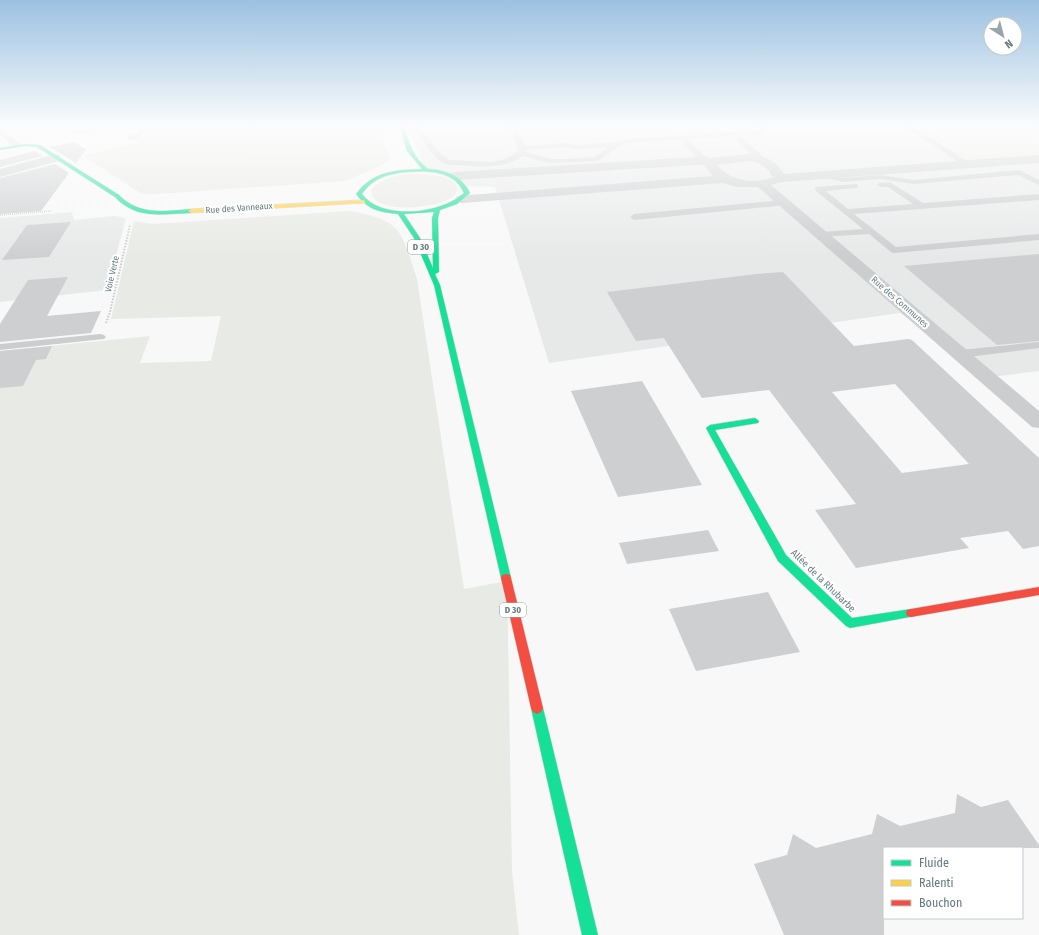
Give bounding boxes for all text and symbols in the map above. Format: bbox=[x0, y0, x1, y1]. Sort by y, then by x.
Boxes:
north arrow bbox=[983, 16, 1023, 56]
text: N bbox=[1002, 36, 1015, 51]
street label: Rue des Vanneaux bbox=[205, 201, 273, 215]
road number: D 30 bbox=[408, 240, 434, 254]
street label: Voie Verte bbox=[103, 254, 121, 293]
street label: Rue des Communes bbox=[870, 275, 931, 330]
street label: Allée de la Rhubarbe bbox=[788, 547, 858, 615]
road number: D 30 bbox=[500, 603, 526, 617]
legend bbox=[883, 847, 1023, 919]
text: Fluide bbox=[919, 856, 949, 870]
text: Ralenti bbox=[919, 876, 954, 890]
text: Bouchon bbox=[919, 896, 962, 910]

